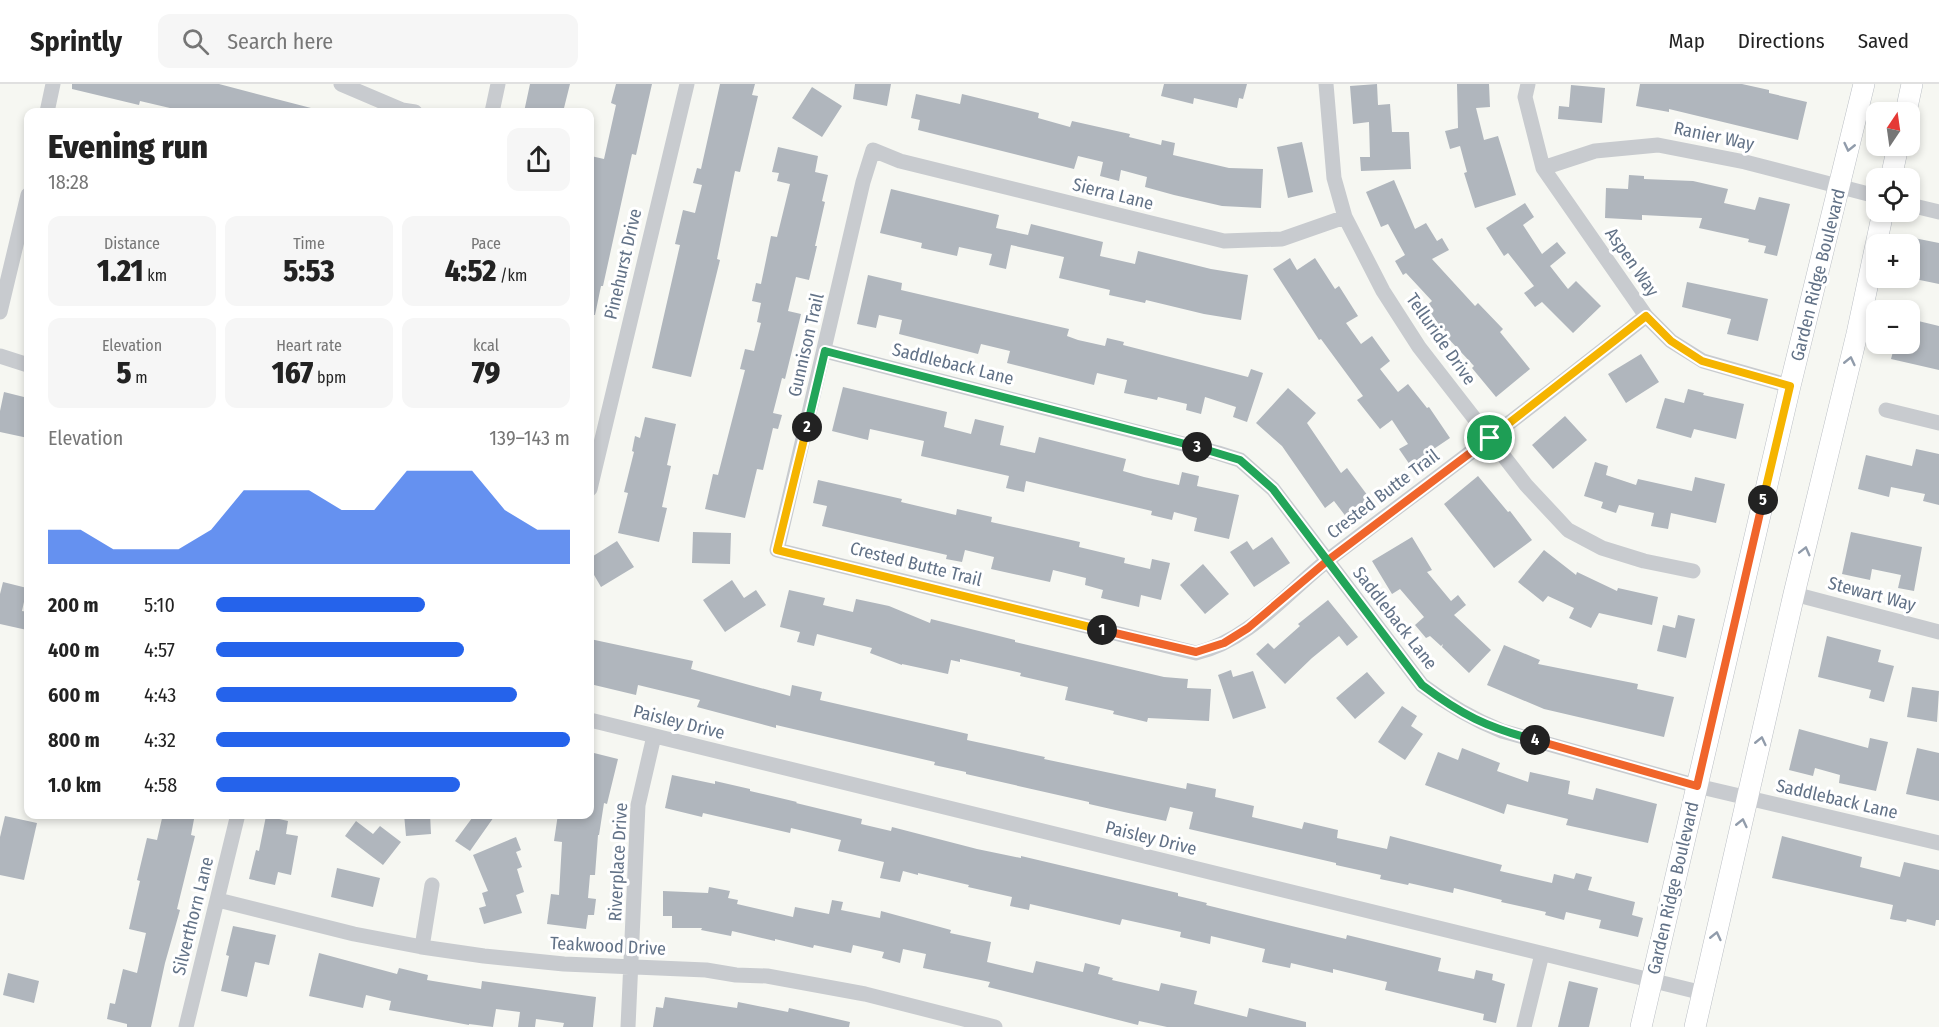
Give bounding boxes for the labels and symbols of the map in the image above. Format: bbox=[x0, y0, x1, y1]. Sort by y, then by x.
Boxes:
north arrow bbox=[1866, 102, 1920, 156]
street label: Ranier Way bbox=[1672, 117, 1756, 155]
one-way arrow bbox=[1843, 142, 1856, 152]
street label: Sierra Lane bbox=[1070, 173, 1156, 215]
street label: Garden Ridge Boulevard bbox=[1786, 187, 1850, 363]
street label: Pinehurst Drive bbox=[600, 206, 646, 322]
street label: Aspen Way bbox=[1600, 223, 1664, 301]
street label: Telluride Drive bbox=[1401, 289, 1481, 389]
street label: Gunnison Trail bbox=[783, 291, 829, 399]
street label: Saddleback Lane bbox=[890, 338, 1016, 390]
one-way arrow bbox=[1843, 356, 1856, 366]
pin: 2 bbox=[792, 412, 822, 442]
pin bbox=[1464, 412, 1515, 463]
pin: 3 bbox=[1182, 432, 1212, 462]
street label: Crested Butte Trail bbox=[1322, 444, 1444, 543]
pin: 5 bbox=[1748, 485, 1778, 515]
street label: Crested Butte Trail bbox=[848, 537, 984, 591]
one-way arrow bbox=[1797, 546, 1810, 556]
street label: Saddleback Lane bbox=[1348, 562, 1442, 674]
street label: Stewart Way bbox=[1826, 572, 1918, 616]
pin: 1 bbox=[1087, 615, 1117, 645]
street label: Paisley Drive bbox=[631, 700, 727, 744]
pin: 4 bbox=[1520, 725, 1550, 755]
one-way arrow bbox=[1754, 736, 1767, 746]
street label: Saddleback Lane bbox=[1774, 774, 1900, 824]
street label: Garden Ridge Boulevard bbox=[1642, 799, 1704, 977]
street label: Riverplace Drive bbox=[604, 802, 632, 922]
street label: Paisley Drive bbox=[1103, 816, 1199, 860]
one-way arrow bbox=[1735, 819, 1748, 829]
street label: Silverthorn Lane bbox=[168, 855, 218, 977]
one-way arrow bbox=[1709, 931, 1722, 941]
street label: Teakwood Drive bbox=[550, 932, 667, 960]

